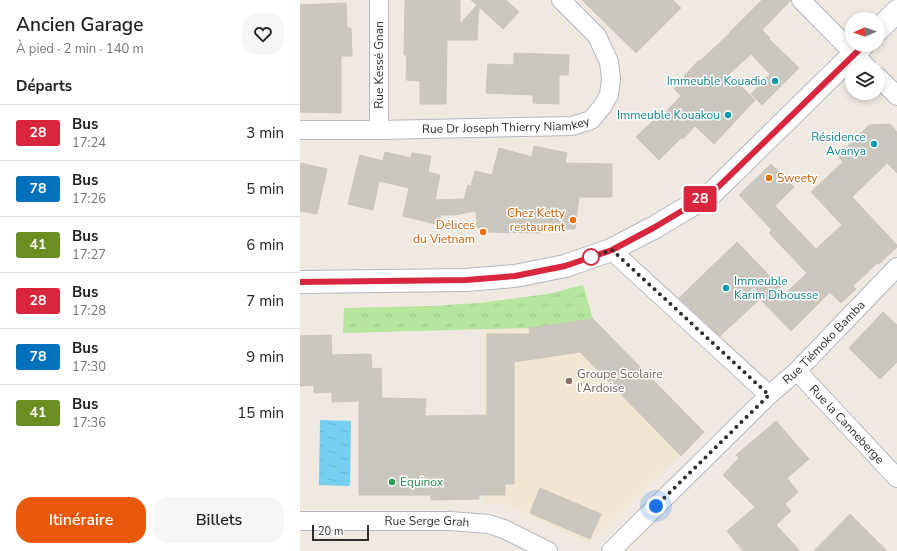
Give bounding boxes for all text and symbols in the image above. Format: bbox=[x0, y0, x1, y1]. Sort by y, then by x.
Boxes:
text: Ancien Garage bbox=[16, 12, 143, 38]
north arrow bbox=[845, 12, 885, 52]
map controls bbox=[845, 12, 885, 100]
button: heart bbox=[242, 13, 284, 55]
street label: Rue Kessé Gnan bbox=[371, 21, 387, 109]
text: À pied · 2 min · 140 m bbox=[16, 40, 144, 58]
button: layers bbox=[845, 60, 885, 100]
place label: Immeuble Kouadio bbox=[667, 73, 767, 89]
text: Départs bbox=[16, 76, 72, 96]
marker: Immeuble Kouadio bbox=[770, 76, 780, 86]
place label: Immeuble Kouakou bbox=[617, 107, 720, 123]
marker: Immeuble Kouakou bbox=[723, 110, 733, 120]
street label: Rue Dr Joseph Thierry Niamkey bbox=[422, 113, 593, 137]
text: Bus bbox=[72, 114, 98, 134]
text: 28 bbox=[30, 123, 46, 142]
text: 3 min bbox=[246, 123, 284, 143]
place label: Résidence Avanya bbox=[811, 129, 866, 159]
text: 17:24 bbox=[72, 134, 106, 152]
marker: Résidence Avanya bbox=[869, 139, 879, 149]
text: Bus bbox=[72, 170, 98, 190]
place label: Sweety bbox=[777, 170, 818, 186]
marker: Sweety bbox=[764, 173, 774, 183]
text: 78 bbox=[30, 179, 46, 198]
text: 5 min bbox=[246, 179, 284, 199]
line badge: 28 bbox=[682, 186, 718, 212]
text: 28 bbox=[692, 189, 708, 208]
text: 17:26 bbox=[72, 190, 106, 208]
place label: Chez Ketty restaurant bbox=[507, 205, 566, 235]
marker: Chez Ketty restaurant bbox=[568, 215, 578, 225]
place label: Délices du Vietnam bbox=[413, 217, 475, 247]
text: Bus bbox=[72, 226, 98, 246]
marker: Délices du Vietnam bbox=[478, 227, 488, 237]
text: 41 bbox=[30, 235, 46, 254]
text: 6 min bbox=[246, 235, 284, 255]
text: 17:27 bbox=[72, 246, 106, 264]
unlabelled marker bbox=[582, 248, 600, 266]
place label: Immeuble Karim Dibousse bbox=[734, 273, 818, 303]
text: Bus bbox=[72, 282, 98, 302]
marker: Immeuble Karim Dibousse bbox=[721, 283, 731, 293]
text: 28 bbox=[30, 291, 46, 310]
text: 7 min bbox=[246, 291, 284, 311]
street label: Rue Tiémoko Bamba bbox=[779, 297, 868, 388]
text: 17:28 bbox=[72, 302, 106, 320]
text: Bus bbox=[72, 338, 98, 358]
text: 78 bbox=[30, 347, 46, 366]
text: 9 min bbox=[246, 347, 284, 367]
text: 17:30 bbox=[72, 358, 106, 376]
place label: Groupe Scolaire l'Ardoise bbox=[577, 366, 663, 396]
marker: Groupe Scolaire l'Ardoise bbox=[564, 376, 574, 386]
street label: Rue la Canneberge bbox=[806, 381, 888, 467]
text: Bus bbox=[72, 394, 98, 414]
text: 41 bbox=[30, 403, 46, 422]
text: 15 min bbox=[237, 403, 284, 423]
text: 17:36 bbox=[72, 414, 106, 432]
place label: Equinox bbox=[400, 474, 444, 490]
marker: Equinox bbox=[387, 477, 397, 487]
your location bbox=[646, 496, 666, 516]
button: Itinéraire bbox=[16, 497, 146, 543]
button: Billets bbox=[154, 497, 284, 543]
street label: Rue Serge Grah bbox=[385, 513, 470, 531]
scale bar bbox=[312, 523, 369, 542]
text: 20 m bbox=[318, 524, 343, 539]

